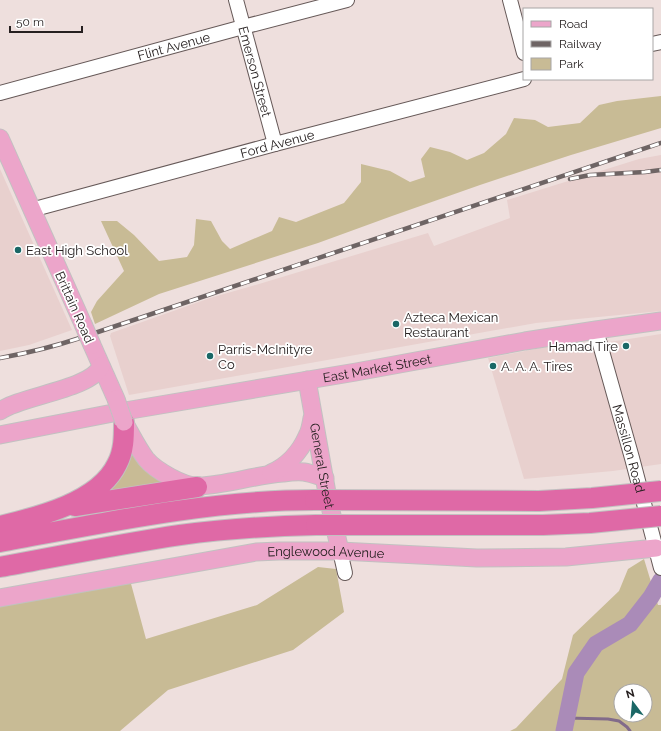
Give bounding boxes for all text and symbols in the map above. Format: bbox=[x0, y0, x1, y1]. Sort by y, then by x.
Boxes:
scale bar bbox=[10, 8, 82, 34]
legend bbox=[523, 8, 653, 80]
text: 50 m bbox=[16, 15, 44, 29]
text: Road bbox=[559, 17, 588, 31]
street label: Emerson Street bbox=[235, 25, 274, 119]
street label: Flint Avenue bbox=[136, 29, 212, 63]
text: Railway bbox=[559, 37, 602, 51]
text: Park bbox=[559, 57, 584, 71]
street label: Ford Avenue bbox=[239, 127, 316, 161]
place label: East High School bbox=[26, 243, 128, 258]
marker: East High School bbox=[13, 245, 23, 255]
street label: Brittain Road bbox=[52, 269, 97, 345]
place label: Azteca Mexican Restaurant bbox=[404, 310, 498, 340]
marker: Azteca Mexican Restaurant bbox=[391, 319, 401, 329]
place label: Hamad Tire bbox=[549, 339, 618, 354]
marker: Hamad Tire bbox=[621, 341, 631, 351]
place label: Parris-McInityre Co bbox=[218, 342, 313, 372]
marker: Parris-McInityre Co bbox=[205, 351, 215, 361]
street label: East Market Street bbox=[322, 351, 433, 385]
place label: A. A. A. Tires bbox=[501, 359, 573, 374]
marker: A. A. A. Tires bbox=[488, 361, 498, 371]
street label: Massillon Road bbox=[609, 403, 648, 494]
street label: General Street bbox=[307, 422, 337, 510]
street label: Englewood Avenue bbox=[267, 544, 385, 561]
north arrow bbox=[613, 683, 653, 723]
text: N bbox=[625, 686, 636, 701]

